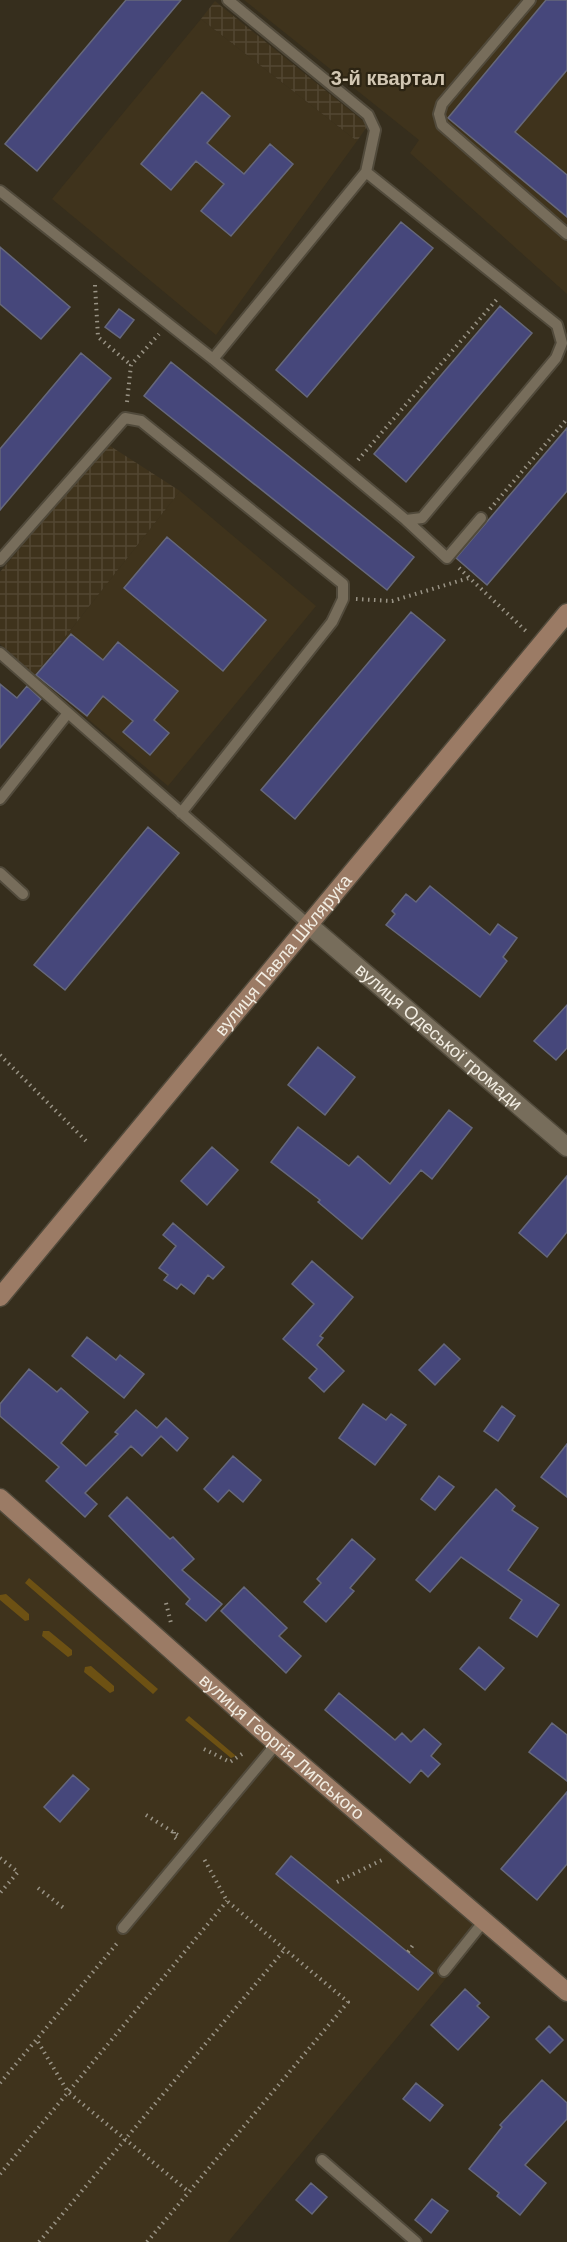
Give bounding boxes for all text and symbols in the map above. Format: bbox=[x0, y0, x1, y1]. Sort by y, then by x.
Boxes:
district label: 3-й квартал bbox=[331, 67, 445, 89]
street label: вулиця Павла Шклярука bbox=[211, 870, 356, 1040]
street label: вулиця Одеської громади bbox=[351, 960, 526, 1114]
street label: вулиця Георгія Липського bbox=[195, 1670, 368, 1824]

